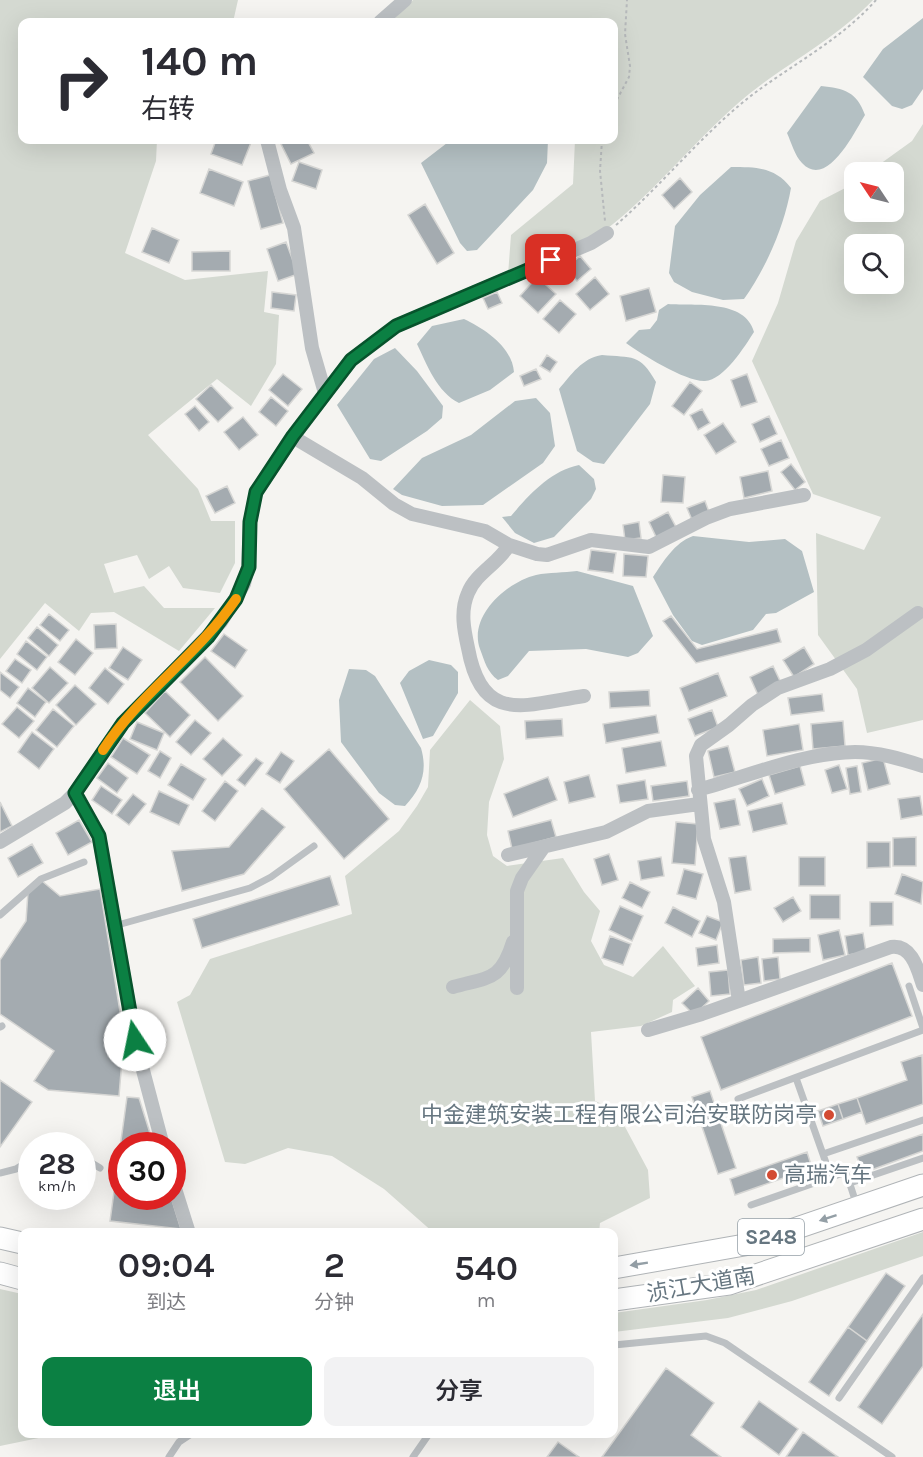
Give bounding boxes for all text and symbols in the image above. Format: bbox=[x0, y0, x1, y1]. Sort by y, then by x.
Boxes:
text: 140 m bbox=[141, 36, 258, 86]
icon: right bbox=[42, 42, 120, 120]
text: 右转 bbox=[141, 93, 195, 125]
north arrow bbox=[844, 162, 904, 222]
map controls bbox=[844, 162, 904, 294]
pin bbox=[525, 234, 576, 285]
button: search bbox=[844, 234, 904, 294]
icon: arrive bbox=[534, 243, 567, 276]
position arrow bbox=[103, 1008, 167, 1072]
place label: 中金建筑安装工程有限公司治安联防岗亭 bbox=[421, 1102, 817, 1128]
marker: 中金建筑安装工程有限公司治安联防岗亭 bbox=[822, 1108, 836, 1122]
speed limit sign: 30 bbox=[108, 1132, 186, 1210]
text: 28 bbox=[38, 1146, 76, 1182]
place label: 高瑞汽车 bbox=[784, 1162, 872, 1188]
marker: 高瑞汽车 bbox=[765, 1168, 779, 1182]
text: km/h bbox=[38, 1177, 76, 1195]
one-way arrow bbox=[819, 1214, 837, 1223]
road number: S248 bbox=[738, 1219, 804, 1255]
text: 09:04 bbox=[118, 1244, 215, 1286]
text: 2 bbox=[324, 1244, 345, 1286]
text: 540 bbox=[454, 1247, 518, 1289]
one-way arrow bbox=[629, 1259, 648, 1268]
street label: 浈江大道南 bbox=[645, 1263, 757, 1307]
text: m bbox=[477, 1289, 496, 1312]
text: 到达 bbox=[146, 1291, 186, 1314]
text: 分钟 bbox=[314, 1291, 354, 1314]
button: 退出 bbox=[42, 1357, 312, 1426]
button: 分享 bbox=[324, 1357, 594, 1426]

